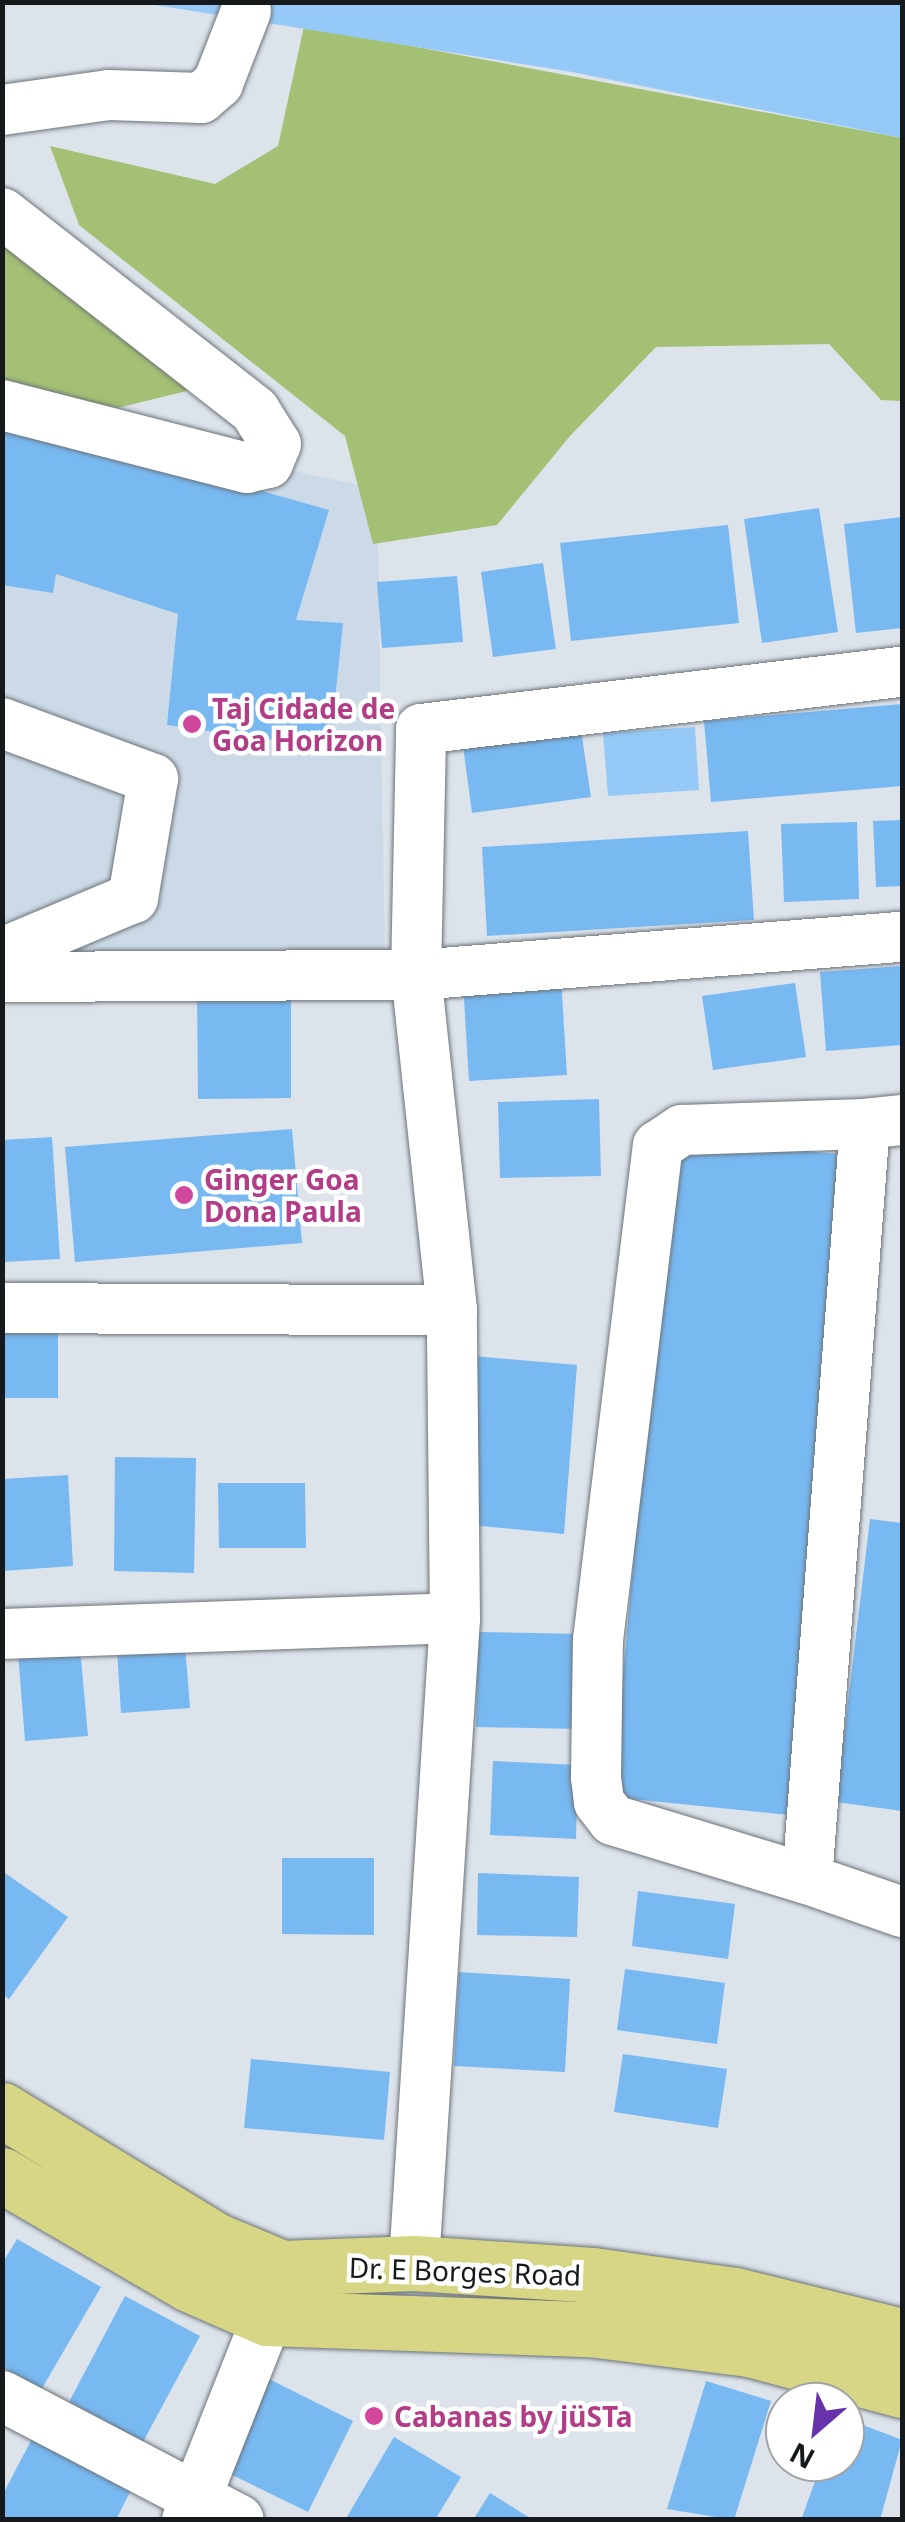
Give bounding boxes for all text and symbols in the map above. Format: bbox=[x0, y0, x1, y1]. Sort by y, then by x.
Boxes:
place label: Taj Cidade de Goa Horizon bbox=[212, 691, 395, 757]
marker: Taj Cidade de Goa Horizon bbox=[181, 713, 203, 735]
place label: Ginger Goa Dona Paula bbox=[204, 1162, 362, 1228]
marker: Ginger Goa Dona Paula bbox=[173, 1184, 195, 1206]
street label: Dr. E Borges Road bbox=[348, 2250, 582, 2292]
north arrow bbox=[765, 2382, 865, 2482]
place label: Cabanas by jüSTa bbox=[394, 2399, 633, 2433]
marker: Cabanas by jüSTa bbox=[363, 2405, 385, 2427]
text: N bbox=[783, 2435, 821, 2479]

